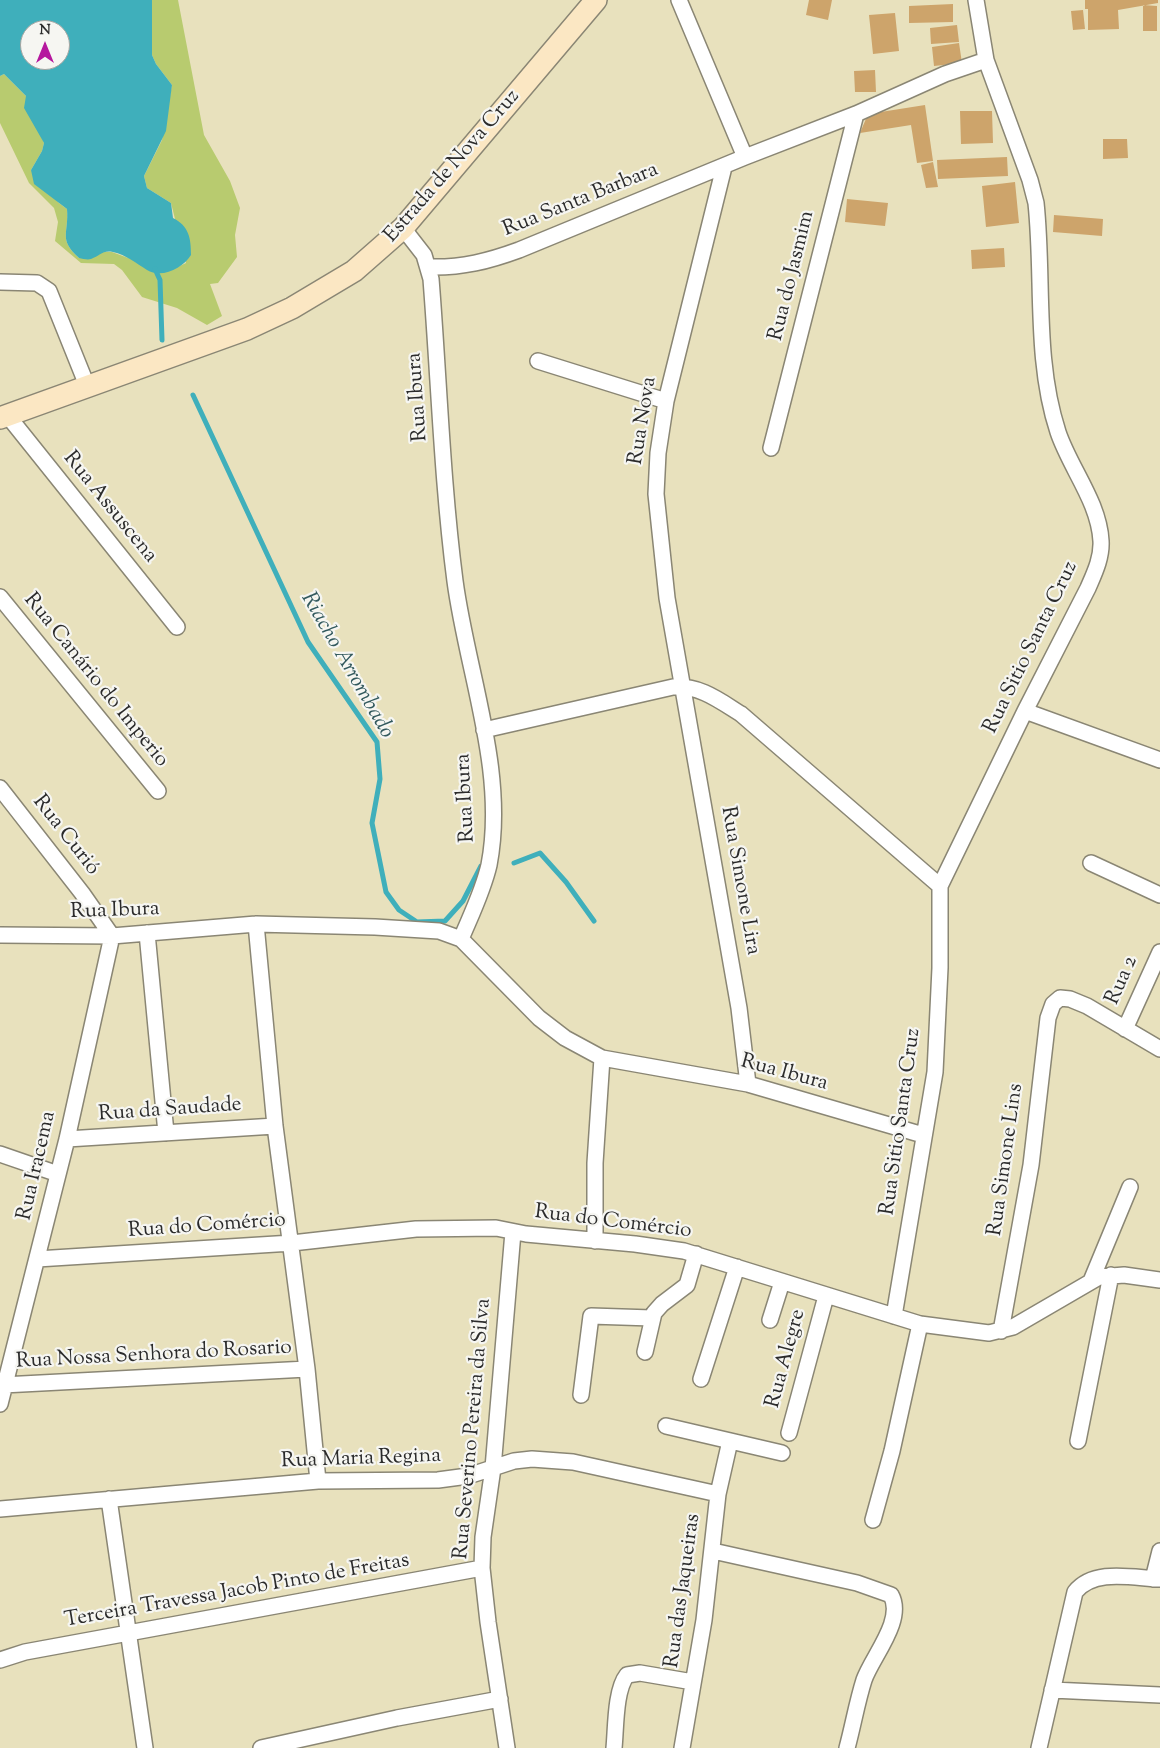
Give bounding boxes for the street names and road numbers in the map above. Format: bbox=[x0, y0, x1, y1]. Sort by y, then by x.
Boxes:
street label: Estrada de Nova Cruz bbox=[380, 85, 526, 249]
street label: Rua Santa Barbara bbox=[500, 158, 662, 244]
street label: Rua do Jasmim bbox=[765, 208, 821, 344]
street label: Rua Ibura bbox=[403, 352, 435, 442]
street label: Rua Nova bbox=[625, 375, 663, 467]
street label: Rua Assuscena bbox=[56, 447, 162, 569]
street label: Rua Sitio Santa Cruz bbox=[979, 558, 1085, 738]
street label: Rua Canário do Imperio bbox=[17, 589, 173, 773]
street label: Rua Ibura bbox=[452, 753, 482, 843]
street label: Rua Curió bbox=[26, 791, 104, 881]
street label: Rua Simone Lira bbox=[714, 805, 764, 957]
street label: Rua Ibura bbox=[70, 898, 160, 926]
street label: Rua 2 bbox=[1101, 953, 1145, 1009]
street label: Rua Sitio Santa Cruz bbox=[876, 1027, 928, 1217]
street label: Rua Ibura bbox=[738, 1050, 830, 1098]
street label: Rua Simone Lins bbox=[984, 1082, 1030, 1238]
street label: Rua da Saudade bbox=[98, 1093, 242, 1129]
street label: Rua Iracema bbox=[13, 1109, 63, 1223]
street label: Rua do Comércio bbox=[533, 1201, 693, 1245]
street label: Rua do Comércio bbox=[127, 1209, 287, 1245]
street label: Rua Severino Pereira da Silva bbox=[450, 1297, 498, 1561]
street label: Rua Alegre bbox=[762, 1307, 812, 1411]
street label: Rua Nossa Senhora do Rosario bbox=[15, 1336, 293, 1376]
street label: Rua Maria Regina bbox=[281, 1445, 441, 1475]
street label: Rua das Jaqueiras bbox=[661, 1512, 707, 1670]
street label: Terceira Travessa Jacob Pinto de Freitas bbox=[63, 1549, 411, 1635]

